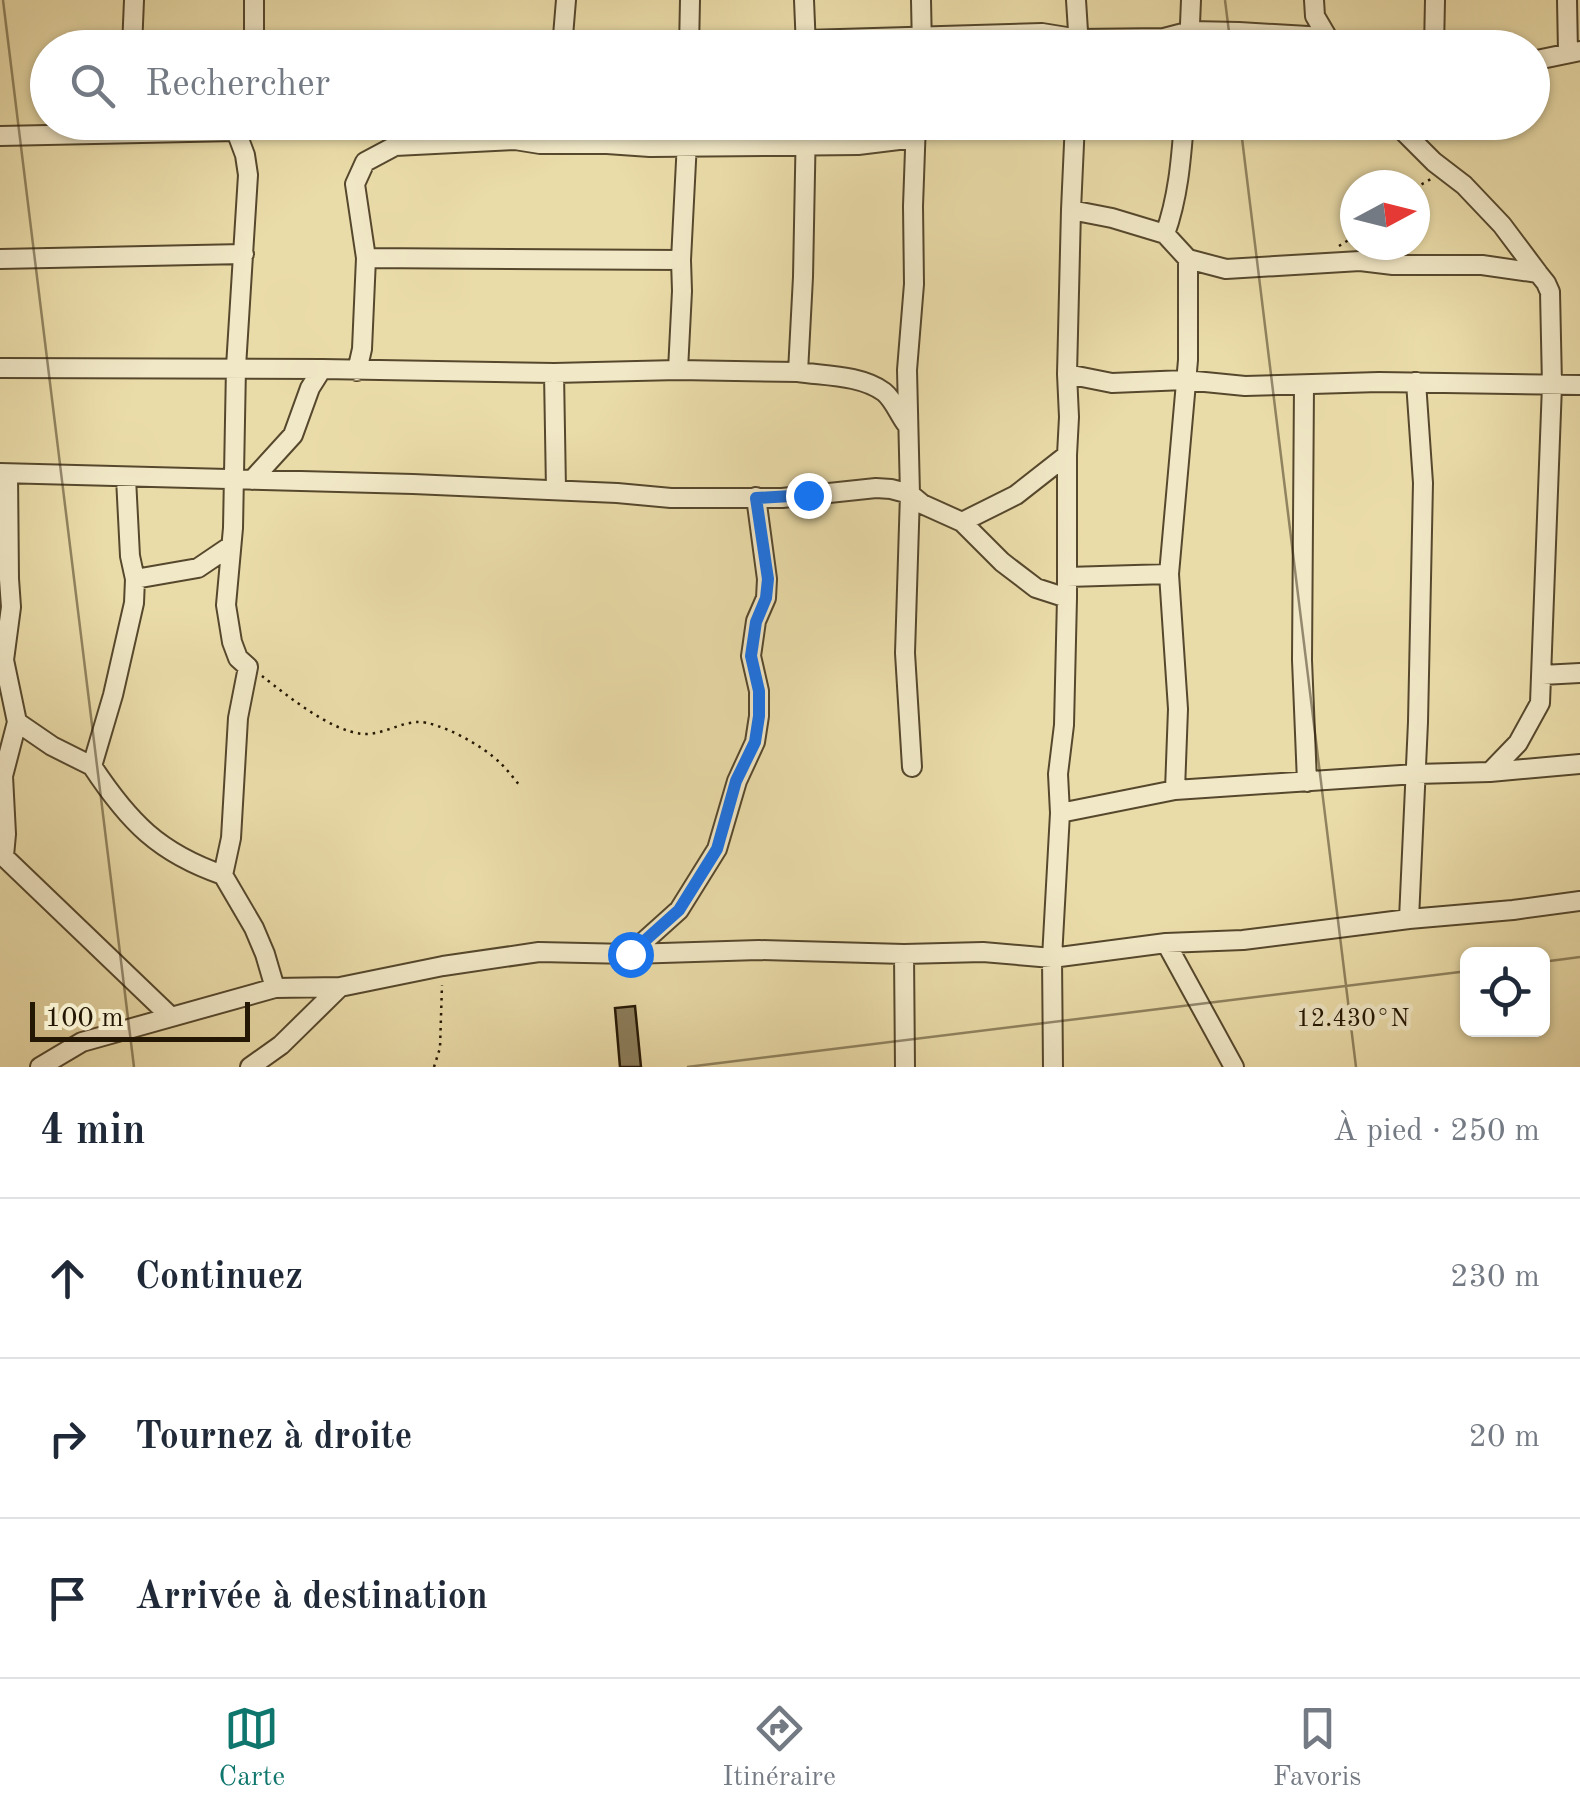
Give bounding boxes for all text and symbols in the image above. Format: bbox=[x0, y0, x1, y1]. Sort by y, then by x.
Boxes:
search box bbox=[30, 30, 1550, 140]
icon: search bbox=[65, 58, 120, 113]
text: Rechercher bbox=[145, 66, 330, 104]
north arrow bbox=[1340, 170, 1430, 260]
route end bbox=[786, 473, 832, 519]
route start bbox=[608, 932, 654, 978]
map controls bbox=[1460, 947, 1550, 1037]
button: locate bbox=[1460, 947, 1550, 1037]
scale bar bbox=[30, 997, 250, 1042]
text: 100 m bbox=[45, 1005, 124, 1033]
text: 12.430°N bbox=[1296, 1007, 1410, 1032]
text: 4 min bbox=[40, 1111, 146, 1153]
text: À pied · 250 m bbox=[1333, 1116, 1540, 1148]
icon: ahead bbox=[40, 1251, 95, 1306]
text: Continuez bbox=[135, 1259, 303, 1297]
text: 230 m bbox=[1450, 1262, 1540, 1294]
icon: right bbox=[40, 1411, 95, 1466]
text: Tournez à droite bbox=[135, 1419, 413, 1457]
text: 20 m bbox=[1469, 1422, 1540, 1454]
icon: arrive bbox=[40, 1571, 95, 1626]
text: Arrivée à destination bbox=[135, 1579, 488, 1617]
tab: Carte bbox=[218, 1701, 285, 1796]
tab: Itinéraire bbox=[722, 1701, 836, 1796]
tab: Favoris bbox=[1273, 1701, 1362, 1796]

